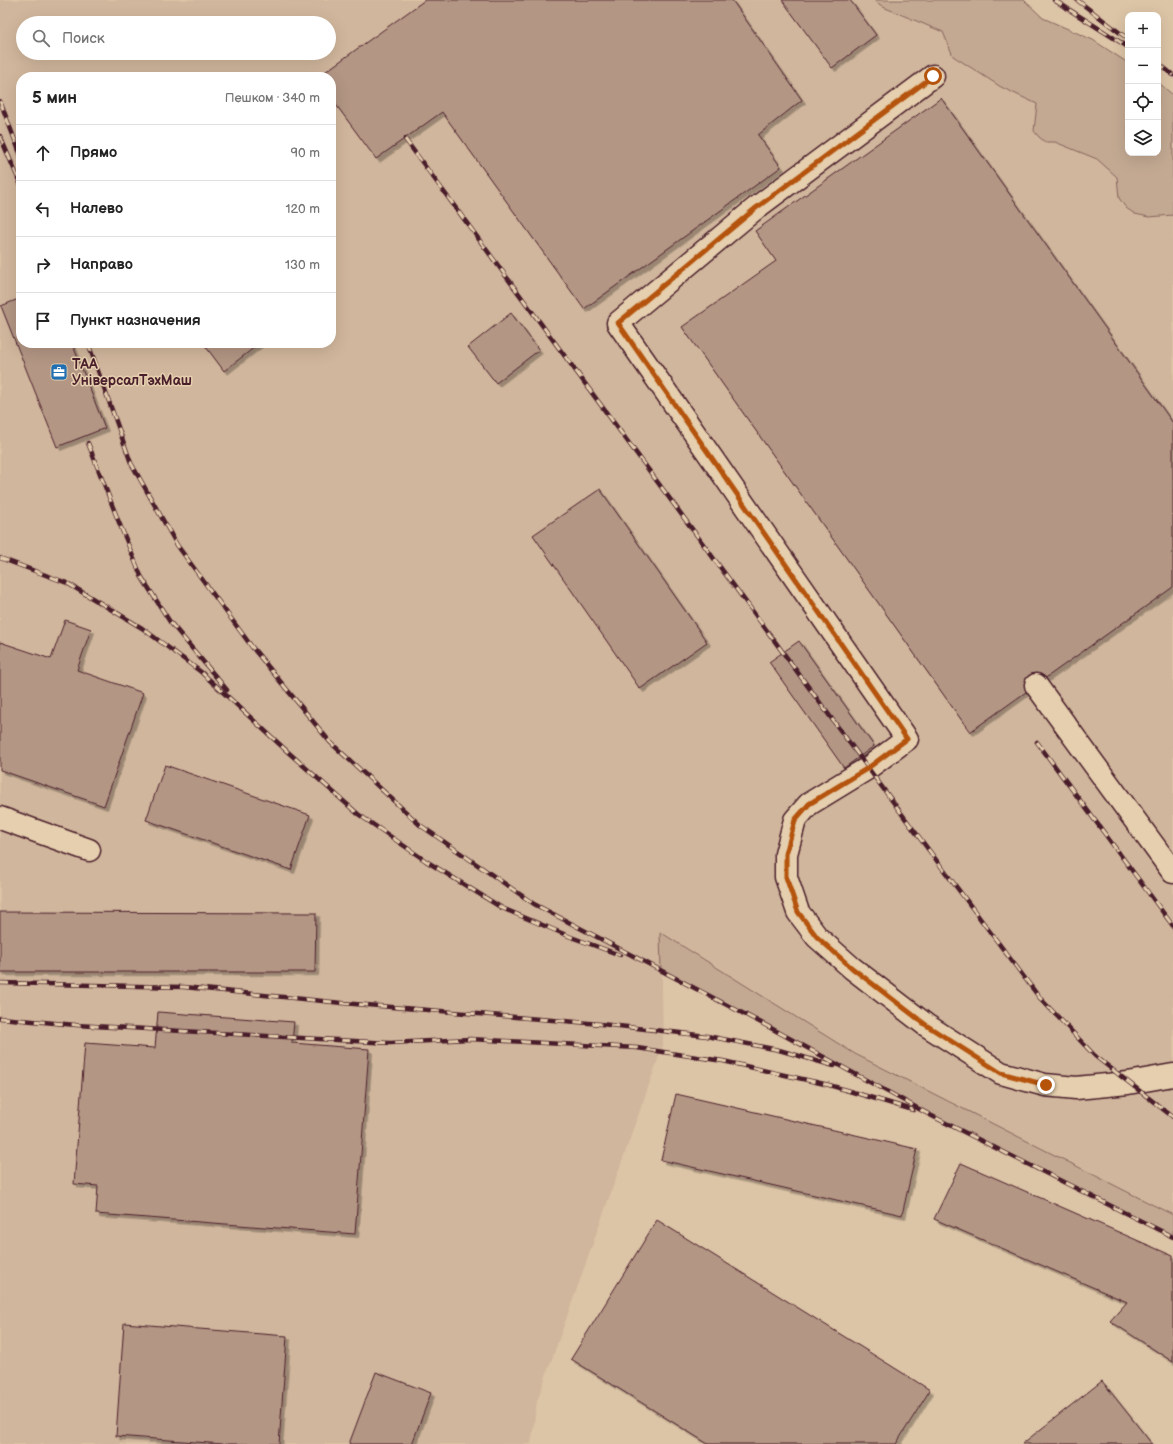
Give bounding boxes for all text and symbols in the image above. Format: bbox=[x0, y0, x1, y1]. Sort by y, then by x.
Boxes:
map controls bbox=[1125, 12, 1161, 156]
button: + bbox=[1125, 12, 1161, 48]
search box bbox=[16, 16, 336, 60]
icon: search bbox=[30, 27, 52, 49]
text: Поиск bbox=[62, 29, 105, 48]
button: − bbox=[1125, 48, 1161, 84]
route start bbox=[924, 67, 942, 85]
button: locate bbox=[1125, 84, 1161, 120]
text: 5 мин bbox=[32, 88, 77, 108]
text: Пешком · 340 m bbox=[225, 90, 320, 106]
button: layers bbox=[1125, 120, 1161, 156]
icon: ahead bbox=[32, 142, 54, 164]
text: Прямо bbox=[70, 143, 117, 162]
text: 90 m bbox=[291, 145, 320, 161]
icon: left bbox=[32, 198, 54, 220]
text: Налево bbox=[70, 199, 123, 218]
text: 120 m bbox=[285, 201, 320, 217]
icon: right bbox=[32, 254, 54, 276]
text: Направо bbox=[70, 255, 133, 274]
text: 130 m bbox=[285, 257, 320, 273]
icon: arrive bbox=[32, 310, 54, 332]
text: Пункт назначения bbox=[70, 311, 201, 330]
place label: ТАА УніверсалТэхМаш bbox=[72, 356, 192, 389]
office icon: ТАА УніверсалТэхМаш bbox=[49, 362, 69, 382]
route end bbox=[1037, 1076, 1055, 1094]

